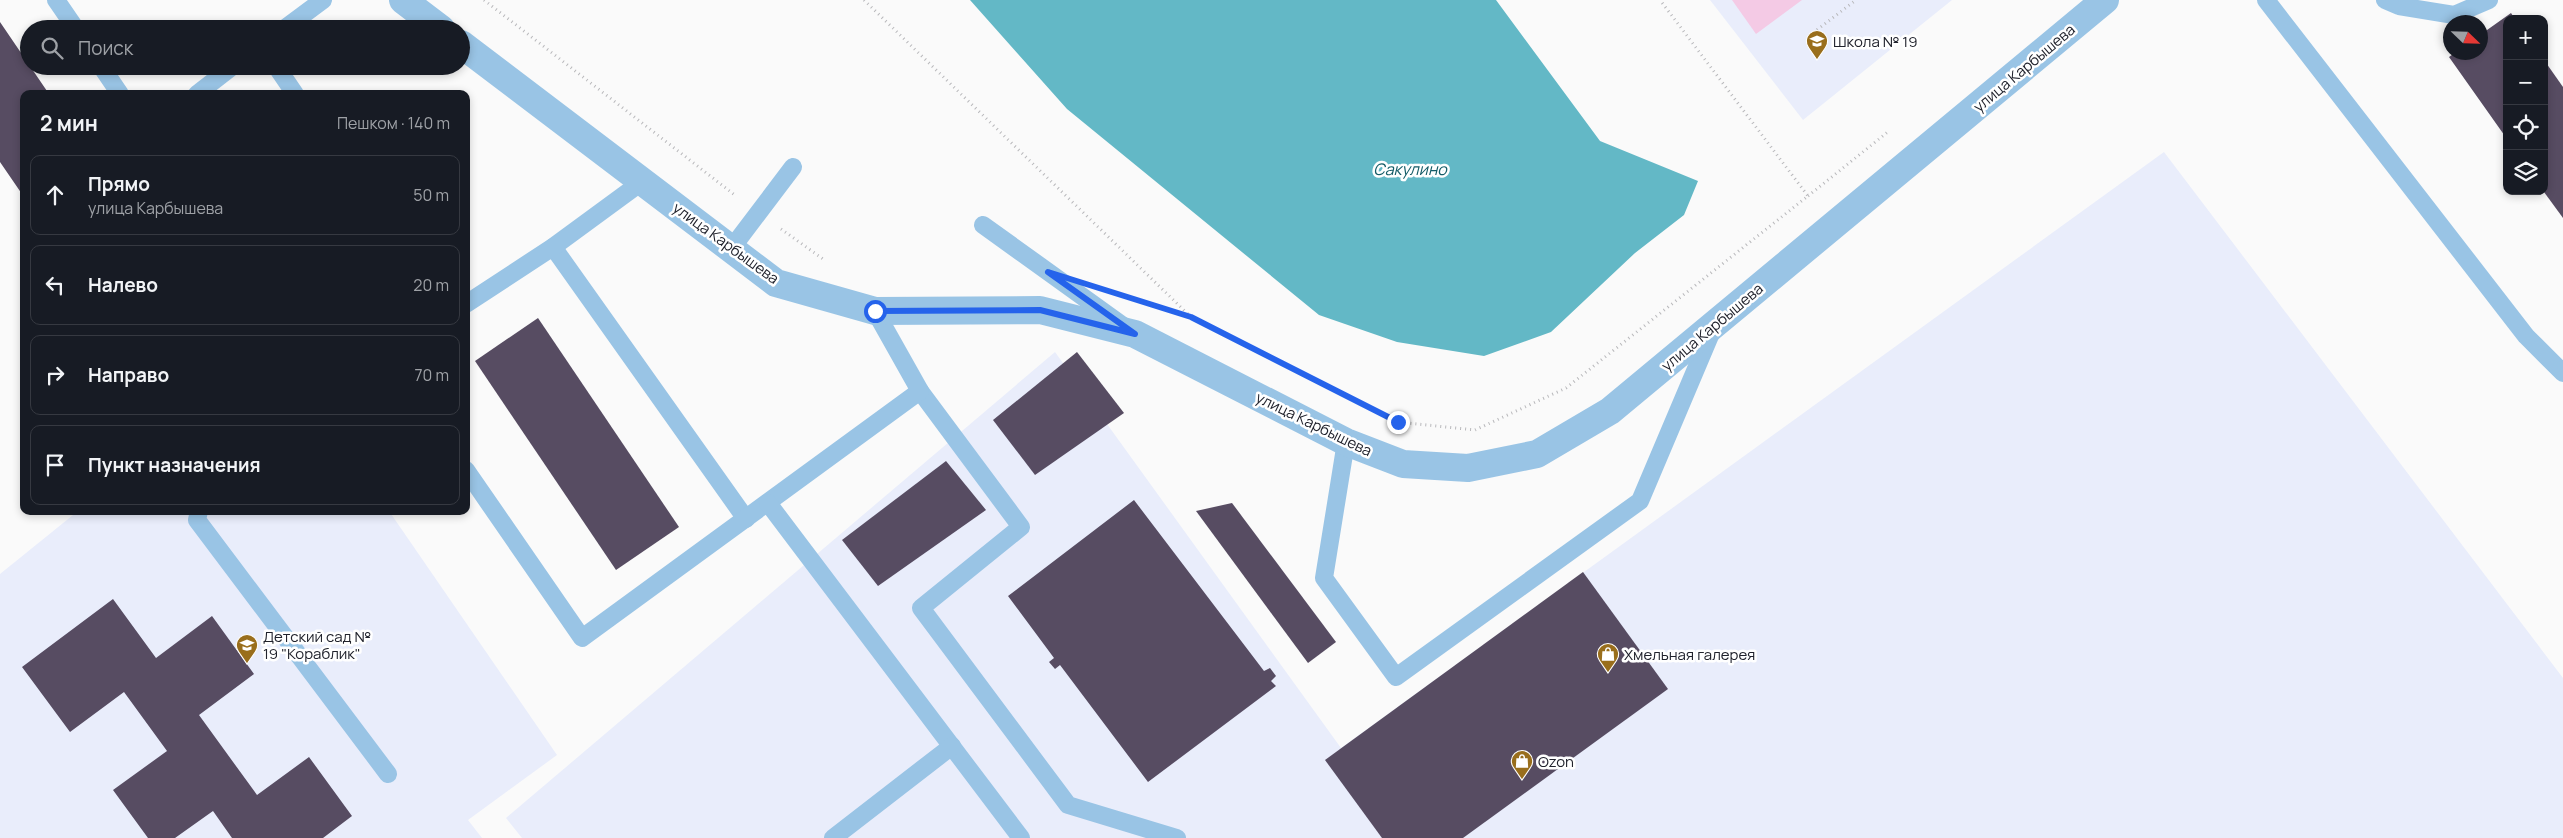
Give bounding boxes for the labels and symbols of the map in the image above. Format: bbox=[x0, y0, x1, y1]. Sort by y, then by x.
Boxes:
north arrow bbox=[2443, 15, 2488, 60]
street label: улица Карбышева bbox=[1969, 19, 2079, 117]
school or university icon: Школа № 19 bbox=[1805, 29, 1829, 60]
place label: Школа № 19 bbox=[1833, 31, 1917, 52]
water label: Сакулино bbox=[1373, 158, 1448, 180]
street label: улица Карбышева bbox=[669, 197, 783, 289]
street label: улица Карбышева bbox=[1657, 278, 1767, 376]
route start bbox=[864, 300, 887, 323]
street label: улица Карбышева bbox=[1252, 387, 1376, 461]
route end bbox=[1387, 411, 1410, 434]
place label: Детский сад № 19 "Кораблик" bbox=[263, 626, 371, 664]
school or university icon: Детский сад № 19 "Кораблик" bbox=[235, 633, 259, 664]
shop icon: Хмельная галерея bbox=[1596, 642, 1620, 673]
place label: Хмельная галерея bbox=[1624, 644, 1755, 665]
shop icon: Ozon bbox=[1510, 749, 1534, 780]
place label: Ozon bbox=[1538, 751, 1574, 772]

